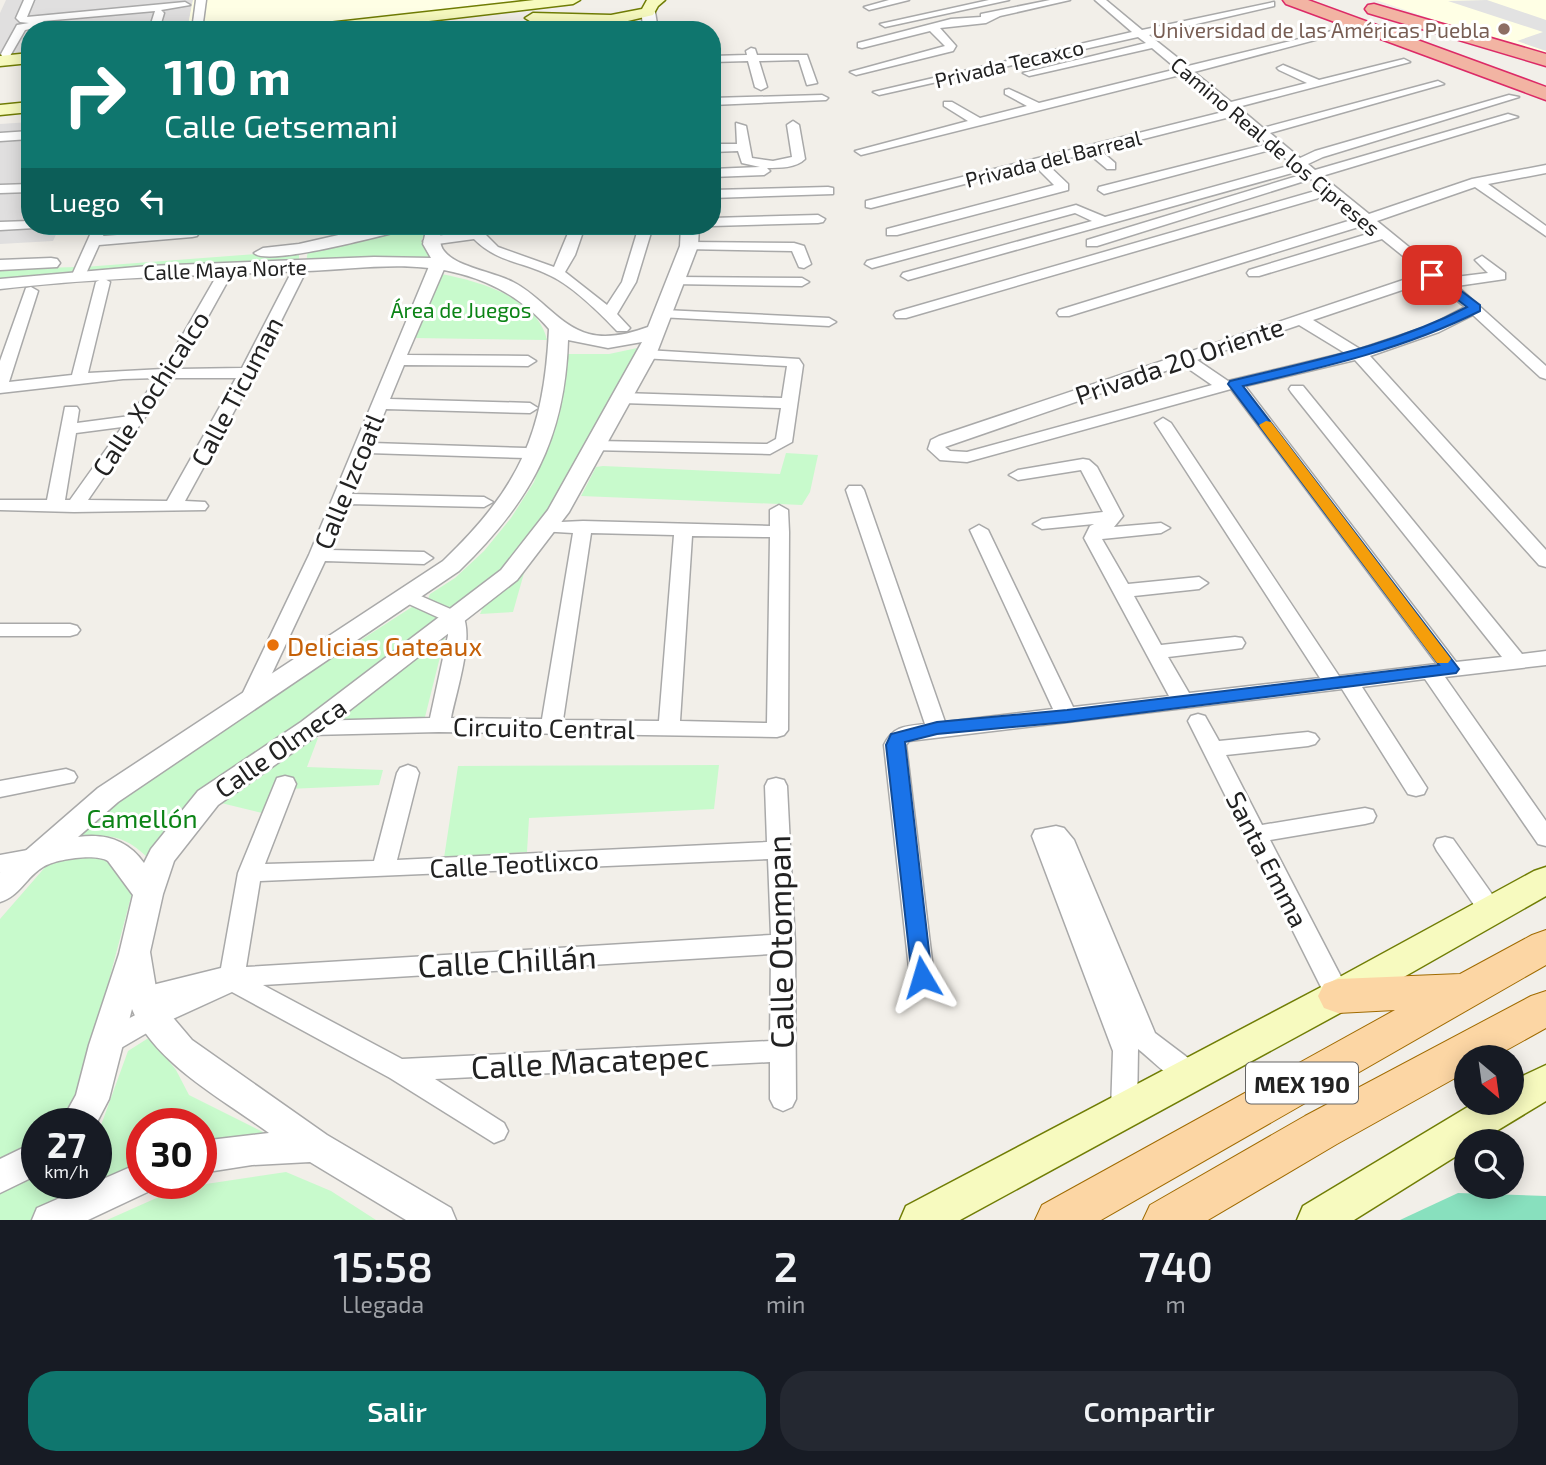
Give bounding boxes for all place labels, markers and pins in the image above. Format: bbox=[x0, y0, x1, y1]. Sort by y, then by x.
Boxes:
place label: Universidad de las Américas Puebla bbox=[1152, 17, 1490, 42]
marker: Universidad de las Américas Puebla bbox=[1496, 21, 1512, 37]
pin bbox=[1402, 245, 1462, 305]
place label: Delicias Gateaux bbox=[287, 630, 482, 661]
marker: Delicias Gateaux bbox=[265, 637, 281, 653]

